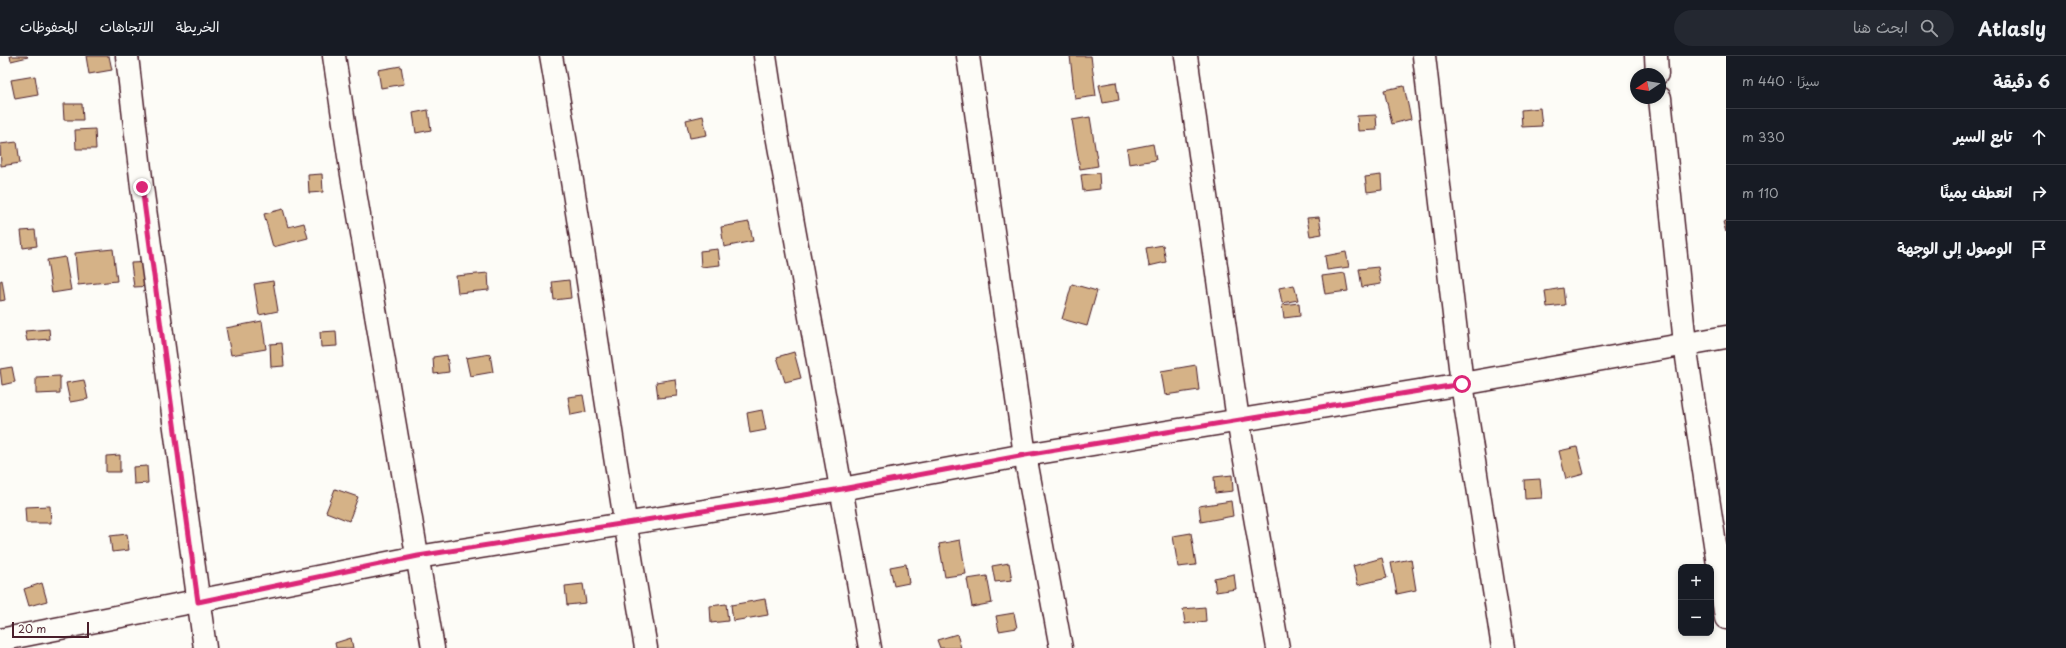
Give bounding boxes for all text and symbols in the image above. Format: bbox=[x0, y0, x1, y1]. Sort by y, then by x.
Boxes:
search box bbox=[1674, 10, 1954, 46]
text: Atlasly bbox=[1978, 14, 2046, 42]
text: ابحث هنا bbox=[1853, 15, 1908, 38]
text: المحفوظات bbox=[20, 16, 78, 37]
text: الاتجاهات bbox=[100, 16, 154, 37]
text: الخريطة bbox=[176, 16, 219, 37]
icon: search bbox=[1918, 17, 1940, 39]
north arrow bbox=[1630, 68, 1666, 104]
text: 6 دقيقة bbox=[1993, 68, 2050, 94]
text: سيرًا · 440 m bbox=[1742, 71, 1820, 90]
text: تابع السير bbox=[1954, 124, 2012, 147]
icon: ahead bbox=[2028, 126, 2050, 148]
text: 330 m bbox=[1742, 127, 1785, 146]
route end bbox=[133, 178, 151, 196]
text: انعطف يمينًا bbox=[1940, 180, 2012, 203]
icon: right bbox=[2028, 182, 2050, 204]
text: 110 m bbox=[1742, 183, 1778, 202]
text: الوصول إلى الوجهة bbox=[1897, 236, 2012, 259]
icon: arrive bbox=[2028, 238, 2050, 260]
route start bbox=[1453, 375, 1471, 393]
map controls bbox=[1678, 564, 1714, 636]
button: + bbox=[1678, 564, 1714, 600]
button: − bbox=[1678, 600, 1714, 636]
scale bar bbox=[12, 620, 89, 639]
text: 20 m bbox=[18, 620, 46, 637]

